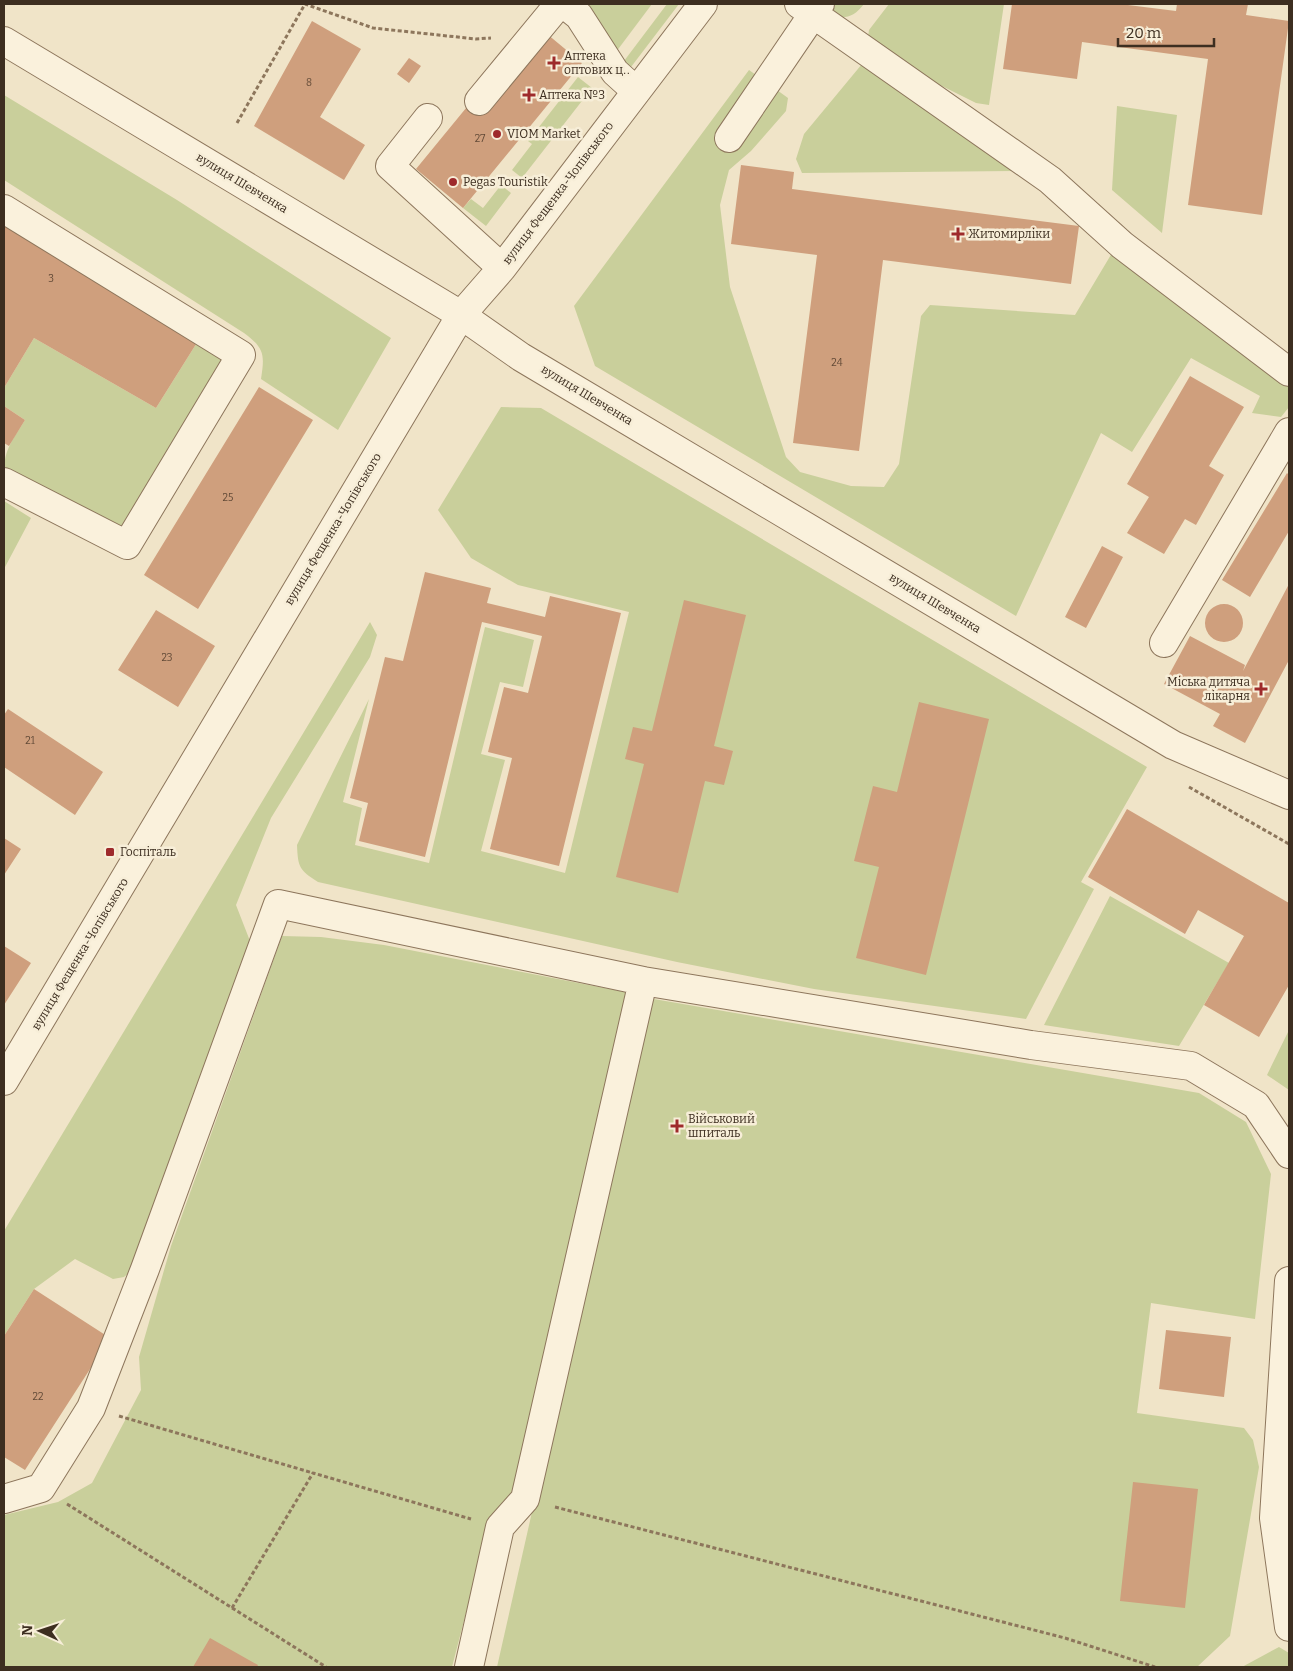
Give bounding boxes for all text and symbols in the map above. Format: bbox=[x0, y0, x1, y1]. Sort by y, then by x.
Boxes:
scale bar bbox=[1118, 15, 1214, 47]
text: 20 m bbox=[1126, 24, 1162, 42]
place label: Аптека оптових ц‥ bbox=[564, 49, 630, 77]
marker: Аптека оптових ц‥ bbox=[548, 57, 560, 69]
house number: 8 bbox=[306, 77, 312, 89]
place label: Аптека №3 bbox=[539, 88, 605, 102]
marker: Аптека №3 bbox=[523, 89, 535, 101]
street label: вулиця Фещенка-Чопівського bbox=[500, 119, 616, 267]
place label: VIOM Market bbox=[507, 127, 581, 141]
marker: VIOM Market bbox=[491, 128, 503, 140]
house number: 27 bbox=[475, 133, 485, 145]
street label: вулиця Шевченка bbox=[194, 150, 291, 216]
place label: Pegas Touristik bbox=[463, 175, 548, 189]
marker: Pegas Touristik bbox=[447, 176, 459, 188]
place label: Житомирліки bbox=[968, 227, 1050, 241]
marker: Житомирліки bbox=[952, 228, 964, 240]
house number: 3 bbox=[48, 273, 54, 285]
house number: 24 bbox=[831, 357, 843, 369]
street label: вулиця Шевченка bbox=[539, 362, 636, 428]
street label: вулиця Фещенка-Чопівського bbox=[282, 450, 384, 608]
house number: 25 bbox=[223, 492, 233, 504]
street label: вулиця Шевченка bbox=[887, 570, 984, 636]
house number: 23 bbox=[161, 652, 173, 664]
place label: Міська дитяча лікарня bbox=[1167, 675, 1250, 703]
marker: Міська дитяча лікарня bbox=[1254, 682, 1268, 696]
house number: 21 bbox=[25, 735, 35, 747]
place label: Госпіталь bbox=[120, 845, 176, 859]
marker: Госпіталь bbox=[104, 846, 116, 858]
street label: вулиця Фещенка-Чопівського bbox=[29, 875, 131, 1033]
place label: Військовий шпиталь bbox=[688, 1112, 755, 1140]
marker: Військовий шпиталь bbox=[670, 1119, 684, 1133]
house number: 22 bbox=[33, 1391, 43, 1403]
north arrow bbox=[15, 1606, 65, 1656]
text: N bbox=[19, 1624, 36, 1636]

